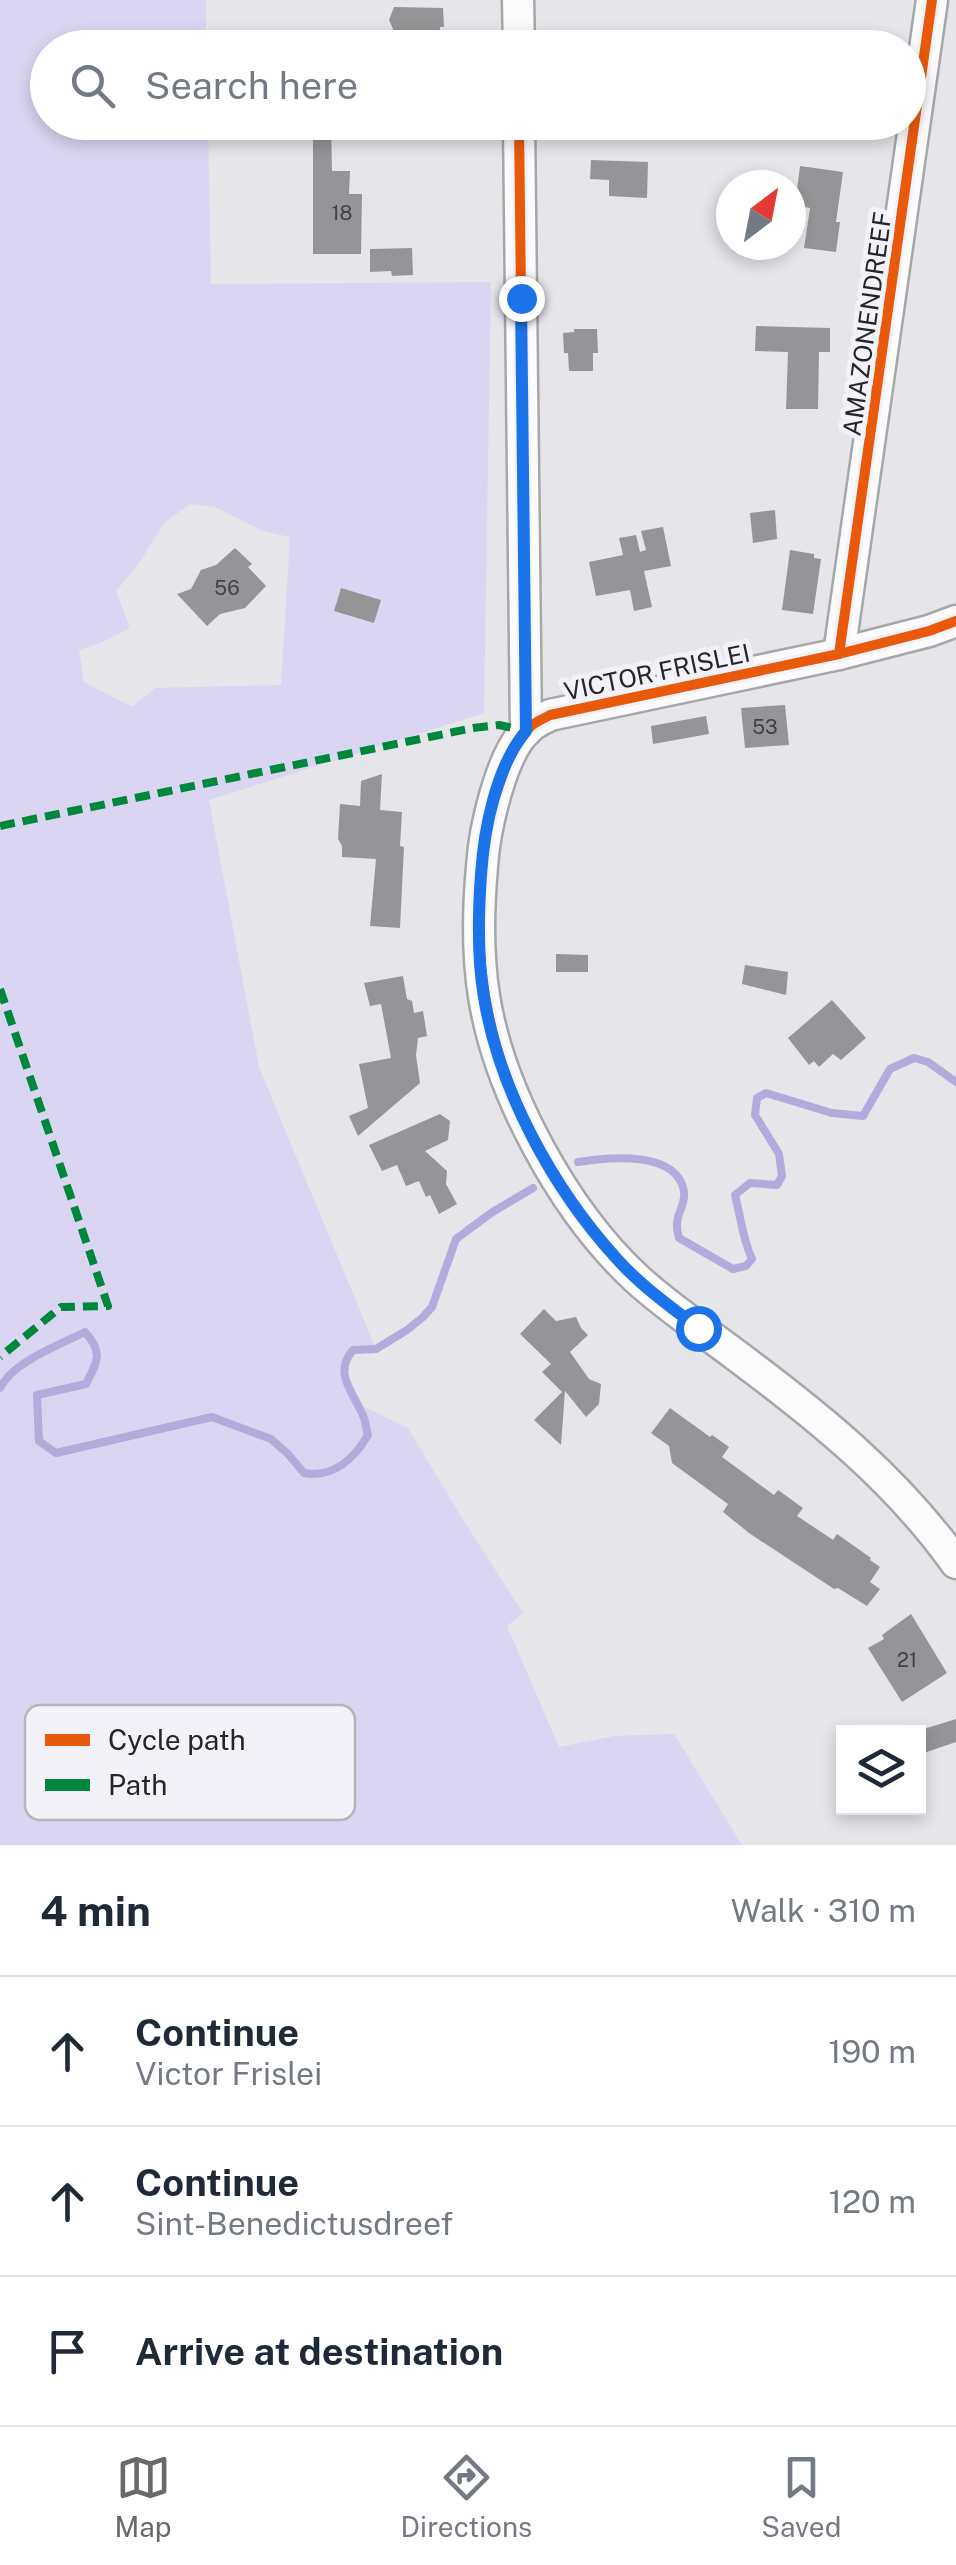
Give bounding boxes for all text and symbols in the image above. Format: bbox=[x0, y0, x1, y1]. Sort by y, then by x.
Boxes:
search box bbox=[30, 30, 926, 140]
icon: search bbox=[65, 58, 120, 113]
text: Search here bbox=[145, 63, 358, 108]
north arrow bbox=[716, 170, 806, 260]
house number: 18 bbox=[331, 201, 353, 225]
street label: AMAZONENDREEF bbox=[836, 210, 898, 438]
route end bbox=[499, 276, 545, 322]
house number: 56 bbox=[214, 576, 240, 600]
street label: VICTOR FRISLEI bbox=[561, 638, 753, 706]
house number: 53 bbox=[752, 715, 778, 739]
route start bbox=[676, 1306, 722, 1352]
house number: 21 bbox=[897, 1648, 917, 1672]
legend bbox=[25, 1705, 355, 1820]
text: Cycle path bbox=[108, 1723, 246, 1756]
map controls bbox=[836, 1725, 926, 1815]
button: layers bbox=[836, 1725, 926, 1815]
text: Path bbox=[108, 1768, 167, 1801]
text: 4 min bbox=[40, 1886, 151, 1935]
text: Walk · 310 m bbox=[731, 1892, 916, 1929]
text: Continue bbox=[135, 2010, 299, 2055]
icon: ahead bbox=[40, 2024, 95, 2079]
text: 190 m bbox=[828, 2033, 916, 2070]
text: Victor Frislei bbox=[135, 2055, 322, 2092]
text: Continue bbox=[135, 2160, 299, 2205]
icon: ahead bbox=[40, 2174, 95, 2229]
text: 120 m bbox=[829, 2183, 916, 2220]
text: Sint-Benedictusdreef bbox=[135, 2205, 453, 2242]
icon: arrive bbox=[40, 2324, 95, 2379]
text: Arrive at destination bbox=[135, 2329, 503, 2374]
tab: Map bbox=[115, 2450, 171, 2543]
tab: Directions bbox=[401, 2450, 532, 2543]
tab: Saved bbox=[761, 2450, 841, 2543]

